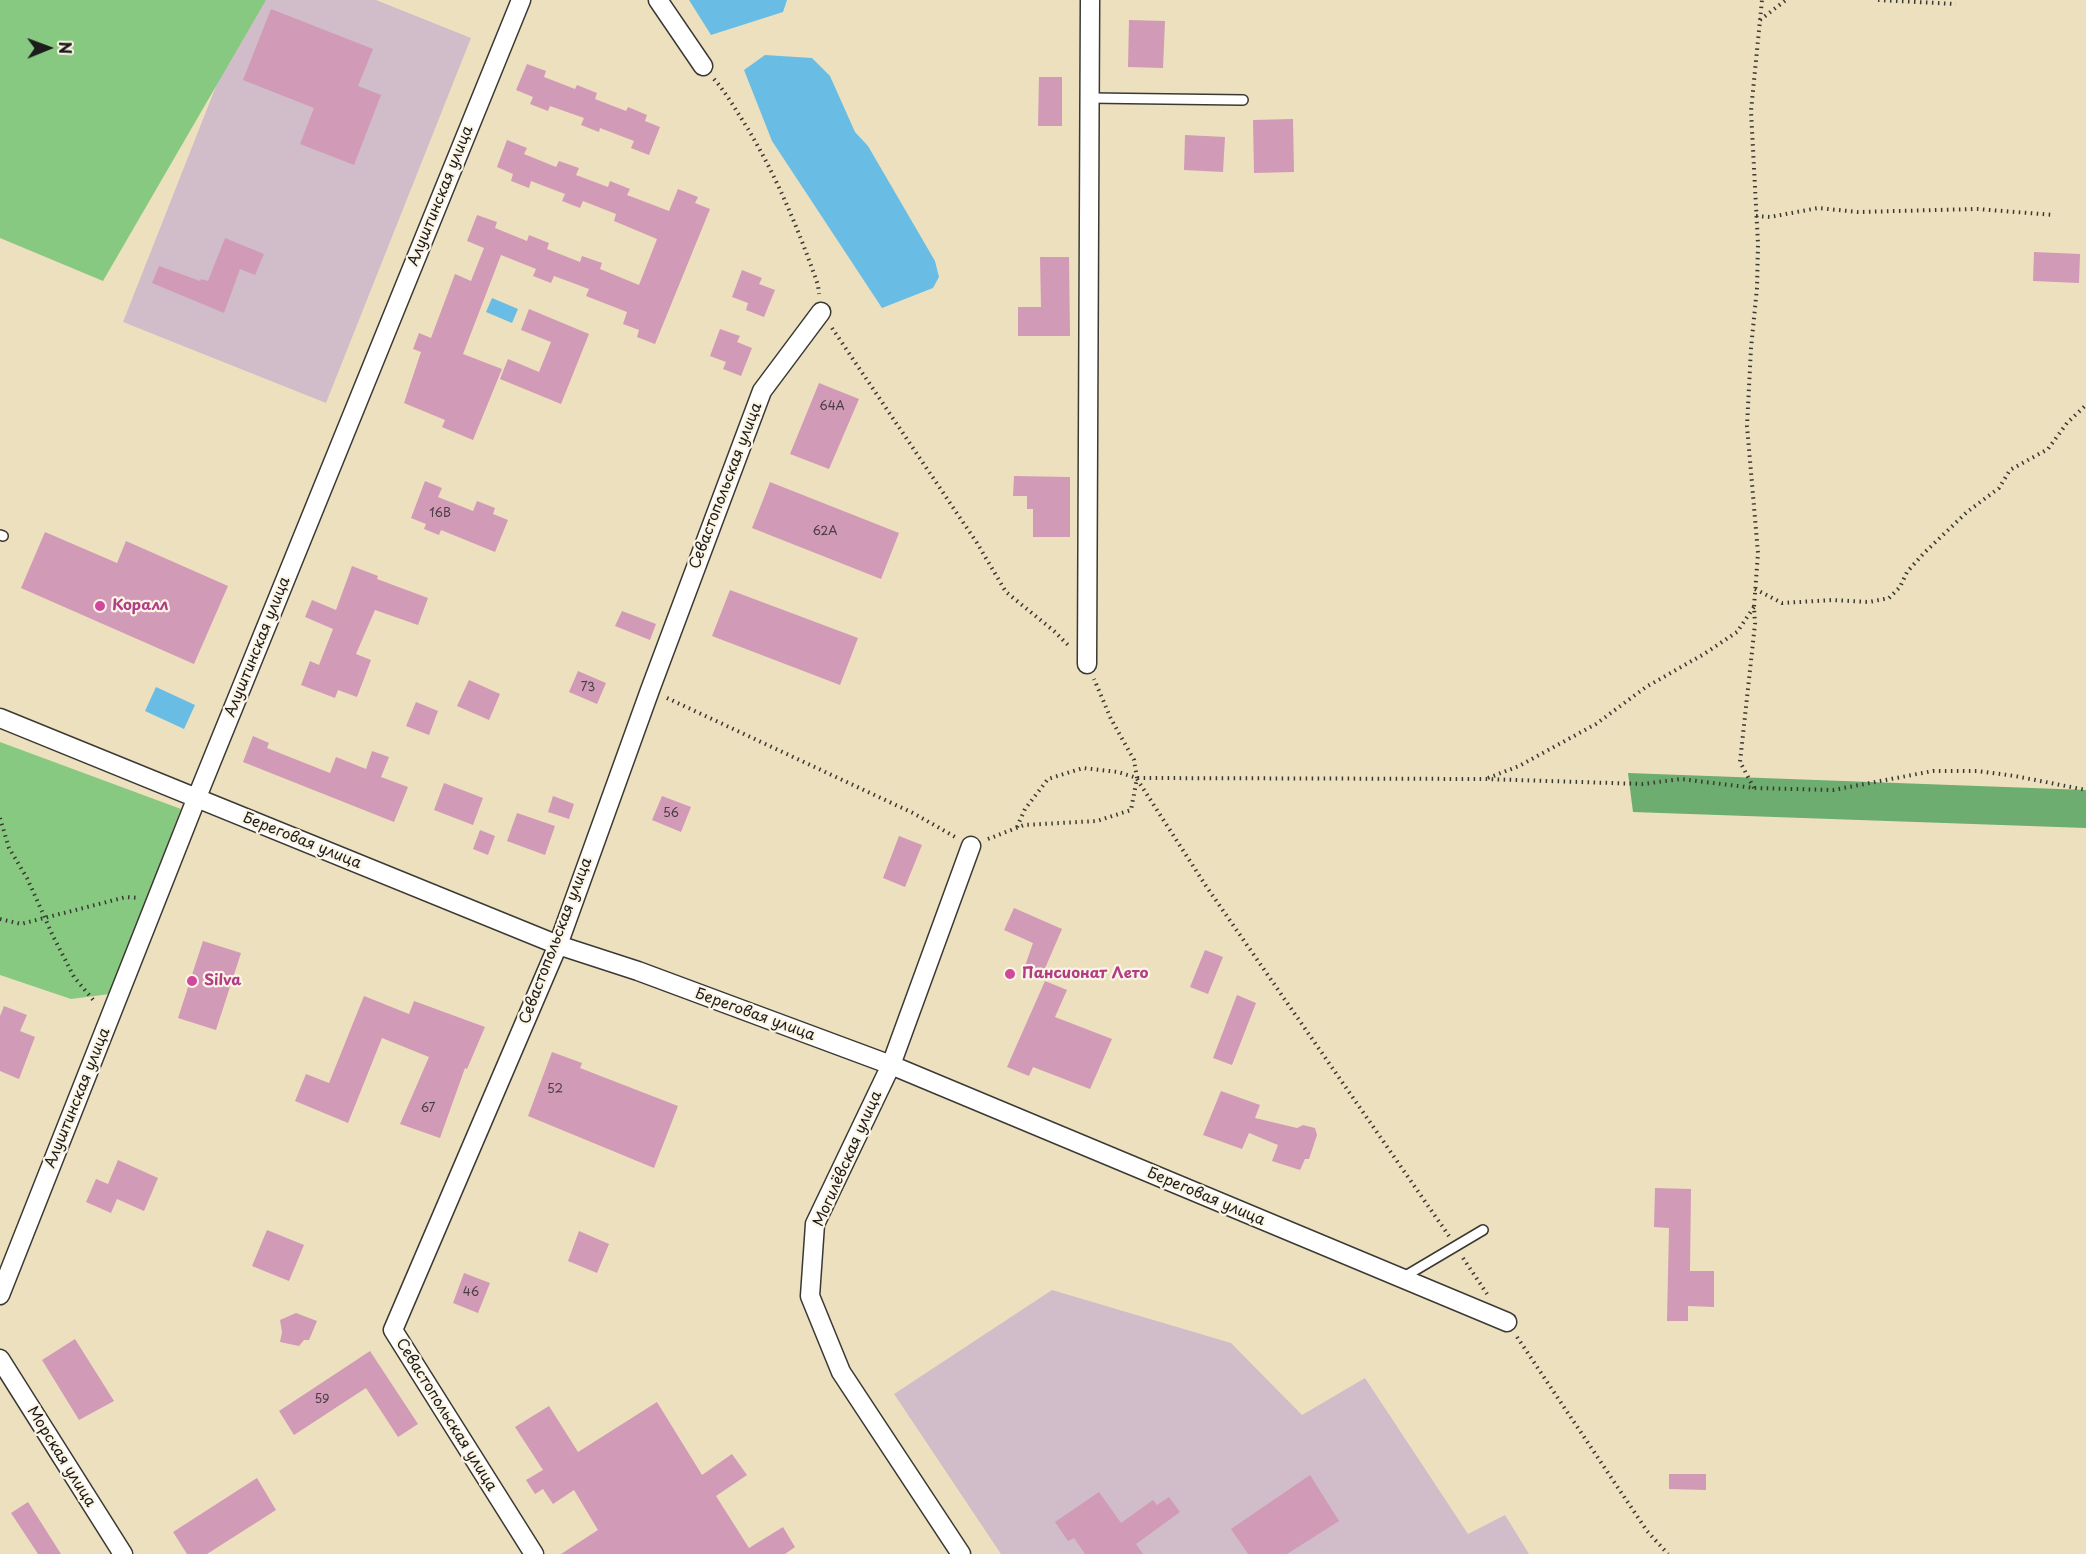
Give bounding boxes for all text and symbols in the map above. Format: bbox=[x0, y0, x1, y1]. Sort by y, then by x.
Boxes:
north arrow bbox=[18, 18, 78, 78]
text: N bbox=[54, 41, 78, 54]
street label: Алуштинская улица bbox=[405, 123, 477, 269]
street label: Севастопольская улица bbox=[686, 400, 766, 572]
house number: 64А bbox=[819, 400, 845, 414]
house number: 16В bbox=[429, 507, 451, 521]
house number: 62А bbox=[813, 525, 837, 539]
street label: Алуштинская улица bbox=[222, 574, 294, 720]
place label: Коралл bbox=[112, 597, 168, 615]
marker: Коралл bbox=[93, 599, 107, 613]
house number: 73 bbox=[581, 681, 595, 695]
house number: 56 bbox=[663, 807, 679, 821]
street label: Береговая улица bbox=[240, 809, 364, 873]
street label: Севастопольская улица bbox=[516, 855, 596, 1027]
place label: Пансионат Лето bbox=[1022, 965, 1148, 983]
marker: Пансионат Лето bbox=[1003, 967, 1017, 981]
place label: Silva bbox=[204, 972, 241, 990]
marker: Silva bbox=[185, 974, 199, 988]
street label: Береговая улица bbox=[693, 985, 817, 1045]
street label: Алуштинская улица bbox=[42, 1025, 114, 1171]
house number: 52 bbox=[547, 1083, 563, 1097]
street label: Могилёвская улица bbox=[810, 1088, 886, 1230]
house number: 67 bbox=[421, 1102, 435, 1116]
street label: Береговая улица bbox=[1144, 1164, 1268, 1230]
house number: 46 bbox=[463, 1286, 479, 1300]
street label: Севастопольская улица bbox=[392, 1335, 500, 1495]
house number: 59 bbox=[315, 1393, 329, 1407]
street label: Морская улица bbox=[23, 1403, 99, 1511]

